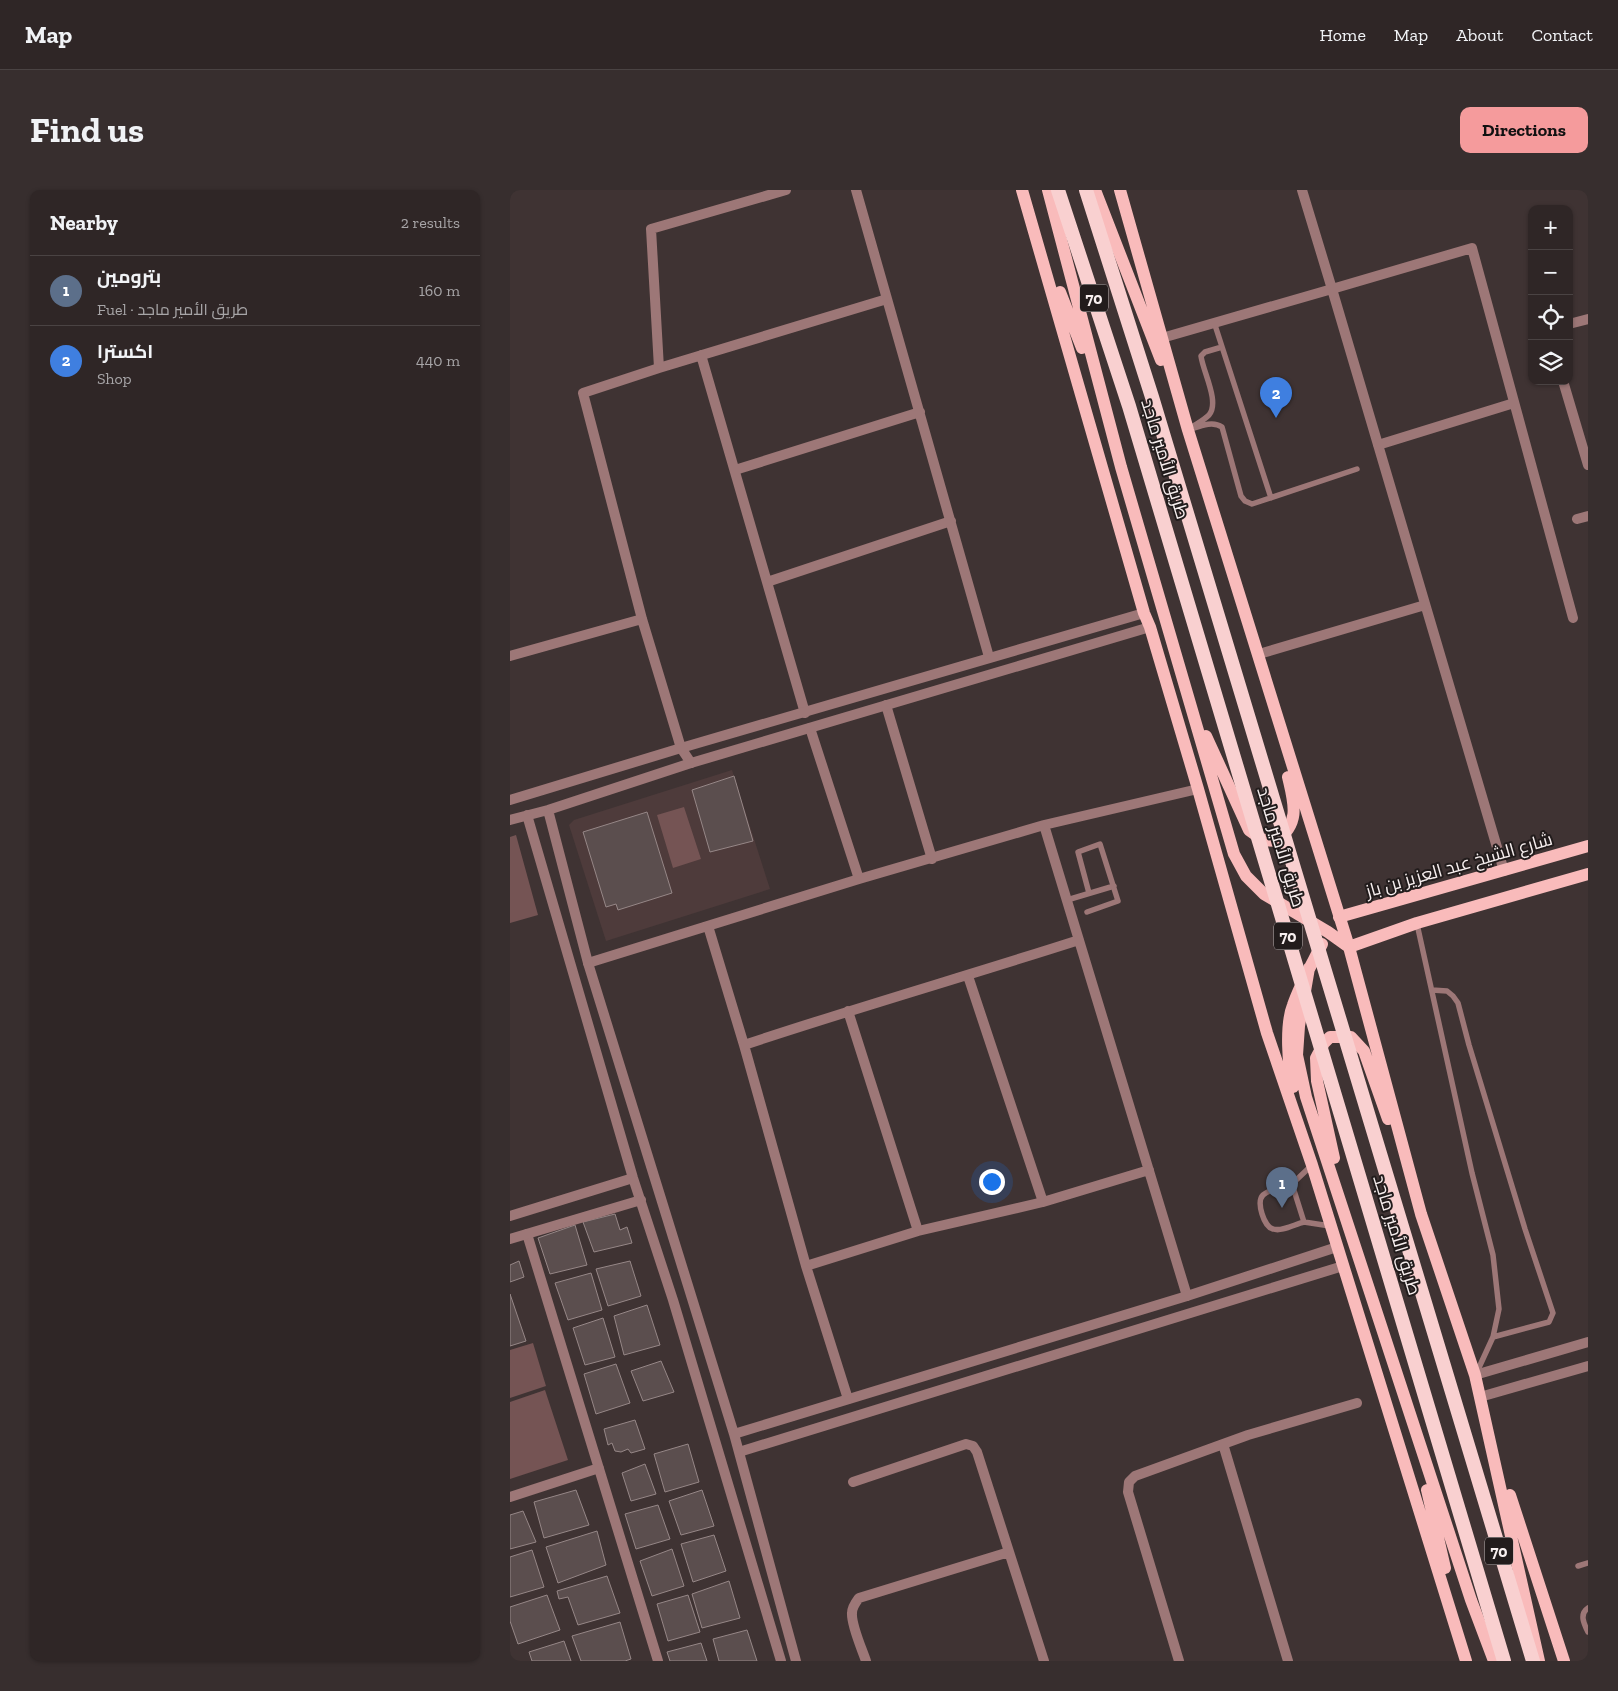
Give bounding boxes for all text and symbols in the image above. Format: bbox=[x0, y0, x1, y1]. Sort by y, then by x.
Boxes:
text: Map bbox=[25, 20, 72, 49]
text: Home bbox=[1319, 24, 1366, 46]
text: Map bbox=[1394, 24, 1428, 46]
text: About bbox=[1456, 24, 1503, 46]
text: Contact bbox=[1531, 24, 1593, 46]
button: Directions bbox=[1460, 107, 1588, 153]
text: Find us bbox=[30, 109, 144, 151]
map controls bbox=[1528, 205, 1573, 385]
button: + bbox=[1528, 205, 1573, 250]
text: Nearby bbox=[50, 210, 118, 235]
text: 2 results bbox=[401, 213, 460, 232]
button: − bbox=[1528, 250, 1573, 295]
text: بترومين bbox=[97, 265, 161, 288]
text: 1 bbox=[63, 281, 69, 300]
text: 160 m bbox=[419, 281, 460, 300]
road number: 70 bbox=[1080, 285, 1108, 312]
button: locate bbox=[1528, 295, 1573, 340]
text: Fuel · طريق الأمير ماجد bbox=[97, 300, 248, 319]
text: اكسترا bbox=[97, 340, 153, 363]
button: layers bbox=[1528, 340, 1573, 385]
text: 2 bbox=[62, 351, 70, 370]
text: 440 m bbox=[416, 351, 460, 370]
text: Shop bbox=[97, 369, 132, 388]
pin: 2 bbox=[1260, 377, 1292, 418]
street label: طريق الأمير ماجد bbox=[1135, 396, 1194, 522]
street label: طريق الأمير ماجد bbox=[1251, 784, 1310, 910]
street label: شارع الشيخ عبد العزيز بن باز bbox=[1362, 828, 1555, 903]
road number: 70 bbox=[1274, 922, 1302, 949]
pin: 1 bbox=[1266, 1167, 1298, 1208]
your location bbox=[979, 1169, 1005, 1195]
street label: طريق الأمير ماجد bbox=[1367, 1172, 1426, 1298]
road number: 70 bbox=[1485, 1538, 1513, 1564]

